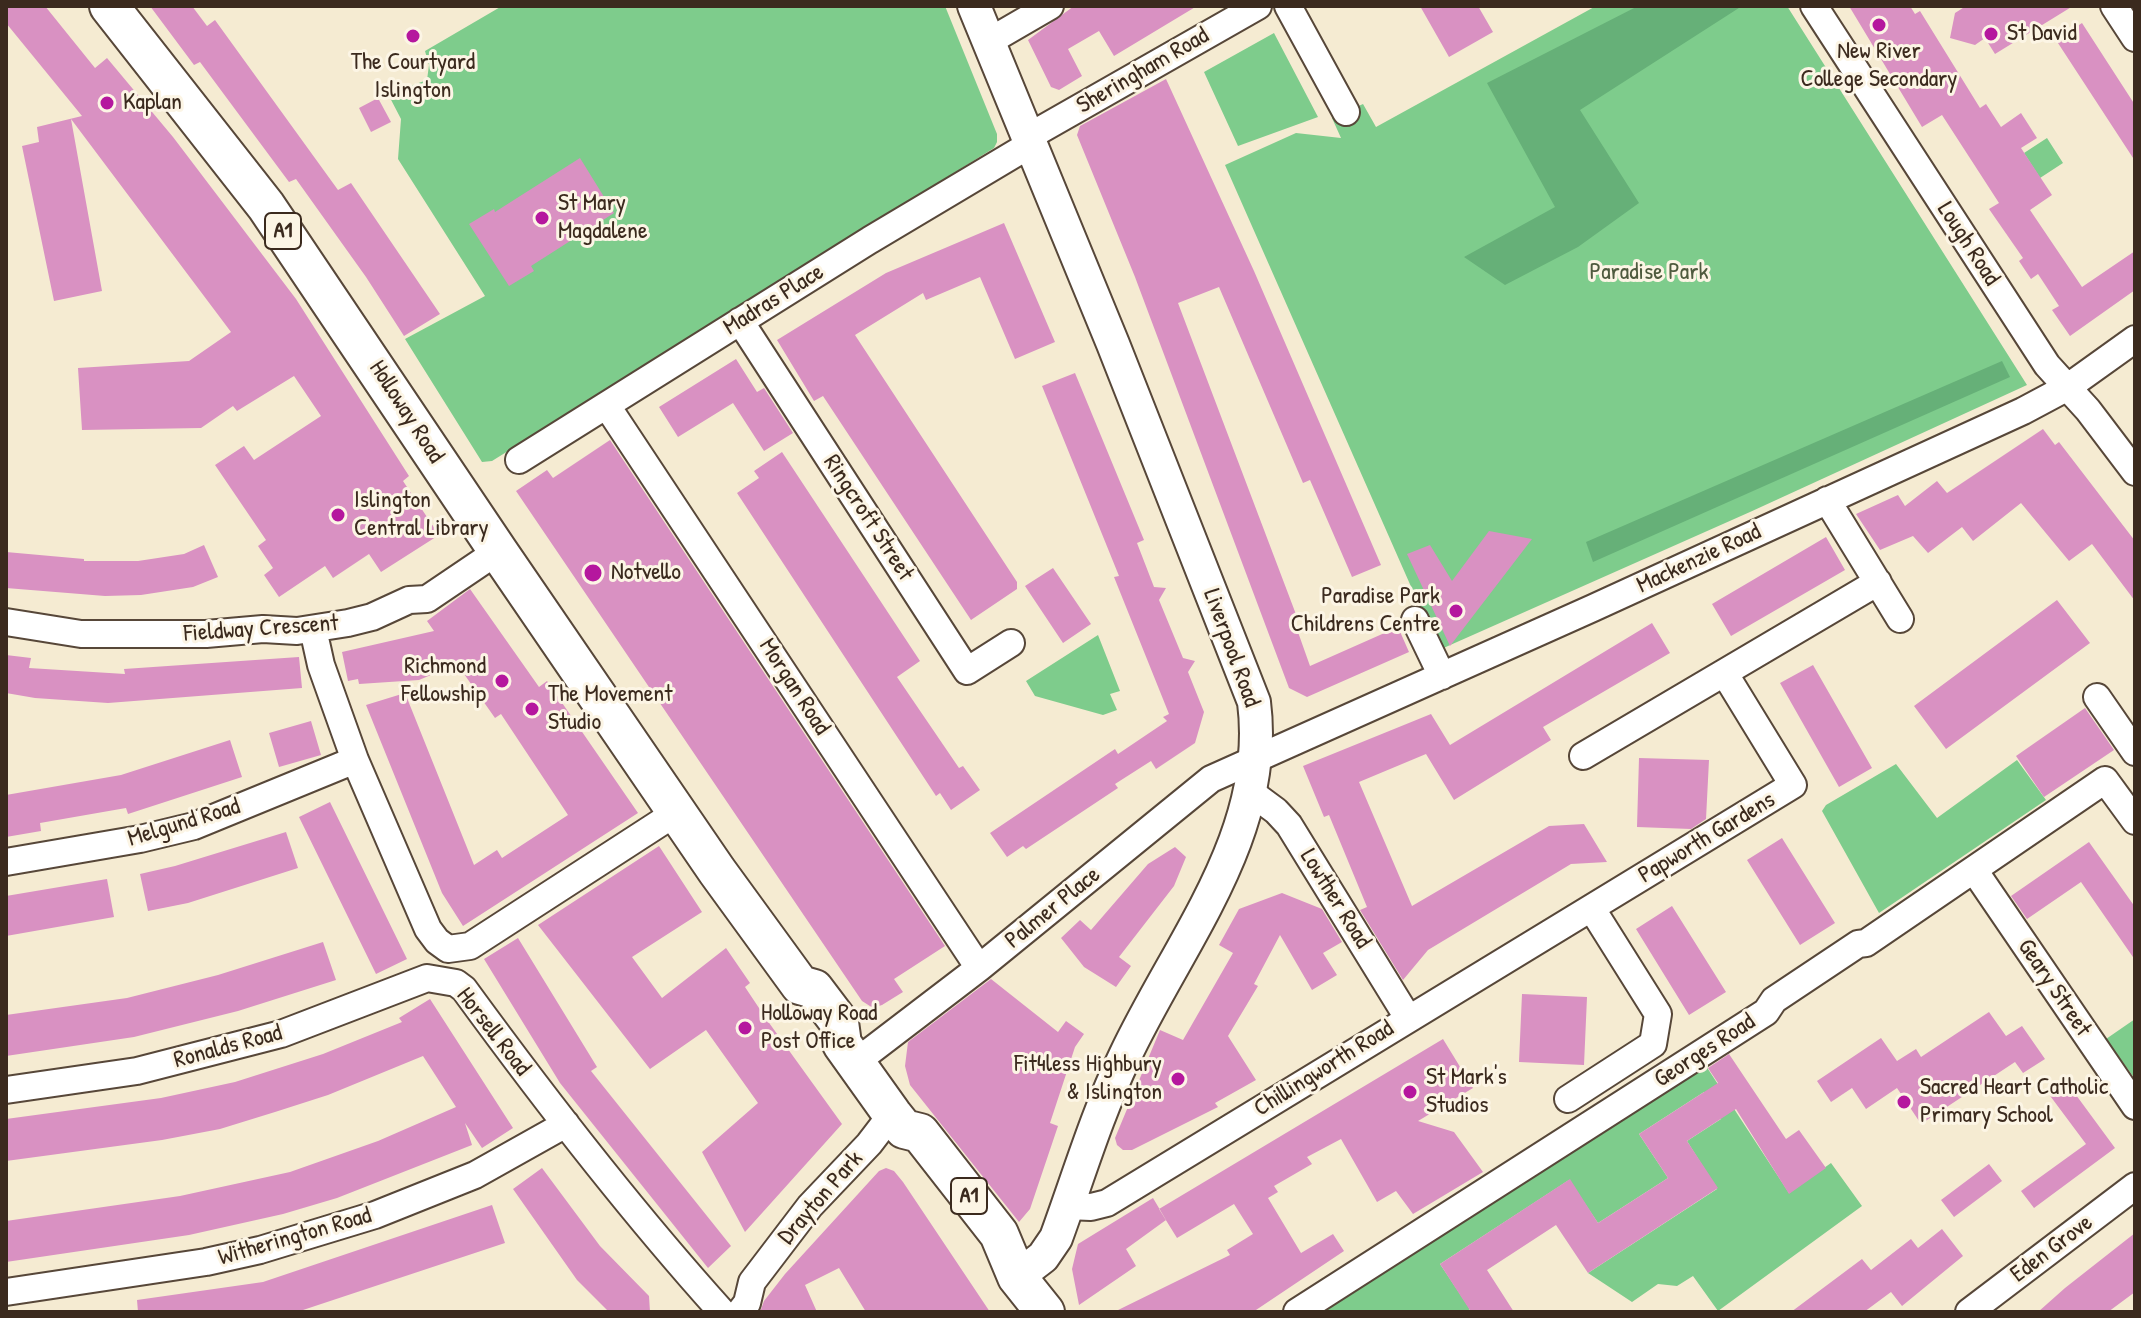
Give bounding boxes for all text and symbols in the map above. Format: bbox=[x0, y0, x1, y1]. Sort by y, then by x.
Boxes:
marker: New River College Secondary bbox=[1870, 16, 1888, 34]
place label: St David bbox=[2007, 20, 2077, 48]
street label: Sheringham Road bbox=[1072, 22, 1214, 120]
marker: St David bbox=[1982, 25, 2000, 43]
marker: The Courtyard Islington bbox=[404, 27, 422, 45]
place label: New River College Secondary bbox=[1800, 38, 1958, 94]
place label: The Courtyard Islington bbox=[351, 49, 475, 105]
place label: Kaplan bbox=[123, 89, 182, 117]
marker: Kaplan bbox=[98, 94, 116, 112]
place label: St Mary Magdalene bbox=[558, 190, 647, 246]
street label: Lough Road bbox=[1930, 197, 2006, 291]
marker: St Mary Magdalene bbox=[533, 209, 551, 227]
road number: A1 bbox=[265, 213, 301, 249]
street label: Madras Place bbox=[719, 258, 829, 342]
park label: Paradise Park bbox=[1590, 259, 1708, 287]
street label: Holloway Road bbox=[362, 355, 450, 469]
street label: Ringcroft Street bbox=[817, 450, 919, 586]
place label: Islington Central Library bbox=[354, 487, 489, 543]
marker: Islington Central Library bbox=[329, 506, 347, 524]
street label: Mackenzie Road bbox=[1632, 518, 1766, 600]
place label: Notvello bbox=[611, 559, 681, 587]
marker: Notvello bbox=[582, 562, 604, 584]
place label: Paradise Park Childrens Centre bbox=[1291, 583, 1440, 639]
street label: Liverpool Road bbox=[1196, 585, 1266, 711]
marker: Paradise Park Childrens Centre bbox=[1447, 602, 1465, 620]
street label: Fieldway Crescent bbox=[183, 609, 339, 649]
street label: Morgan Road bbox=[752, 633, 836, 741]
place label: Richmond Fellowship bbox=[401, 653, 486, 709]
marker: Richmond Fellowship bbox=[493, 672, 511, 690]
place label: The Movement Studio bbox=[548, 681, 672, 737]
marker: The Movement Studio bbox=[523, 700, 541, 718]
street label: Papworth Gardens bbox=[1633, 786, 1781, 890]
street label: Melgund Road bbox=[125, 792, 243, 854]
street label: Lowther Road bbox=[1293, 844, 1377, 954]
street label: Palmer Place bbox=[1000, 861, 1106, 955]
street label: Geary Street bbox=[2011, 934, 2097, 1042]
street label: Horsell Road bbox=[450, 982, 536, 1082]
place label: Holloway Road Post Office bbox=[761, 1000, 877, 1056]
street label: Georges Road bbox=[1649, 1008, 1761, 1094]
street label: Chillingworth Road bbox=[1249, 1015, 1399, 1123]
street label: Ronalds Road bbox=[171, 1019, 285, 1075]
marker: Holloway Road Post Office bbox=[736, 1019, 754, 1037]
place label: Fit4less Highbury & Islington bbox=[1014, 1051, 1162, 1107]
place label: St Mark's Studios bbox=[1426, 1064, 1507, 1120]
marker: Fit4less Highbury & Islington bbox=[1169, 1070, 1187, 1088]
place label: Sacred Heart Catholic Primary School bbox=[1920, 1074, 2108, 1130]
marker: St Mark's Studios bbox=[1401, 1083, 1419, 1101]
marker: Sacred Heart Catholic Primary School bbox=[1895, 1093, 1913, 1111]
street label: Drayton Park bbox=[773, 1145, 869, 1251]
road number: A1 bbox=[951, 1178, 987, 1214]
street label: Witherington Road bbox=[215, 1201, 375, 1273]
street label: Eden Grove bbox=[2005, 1209, 2099, 1289]

